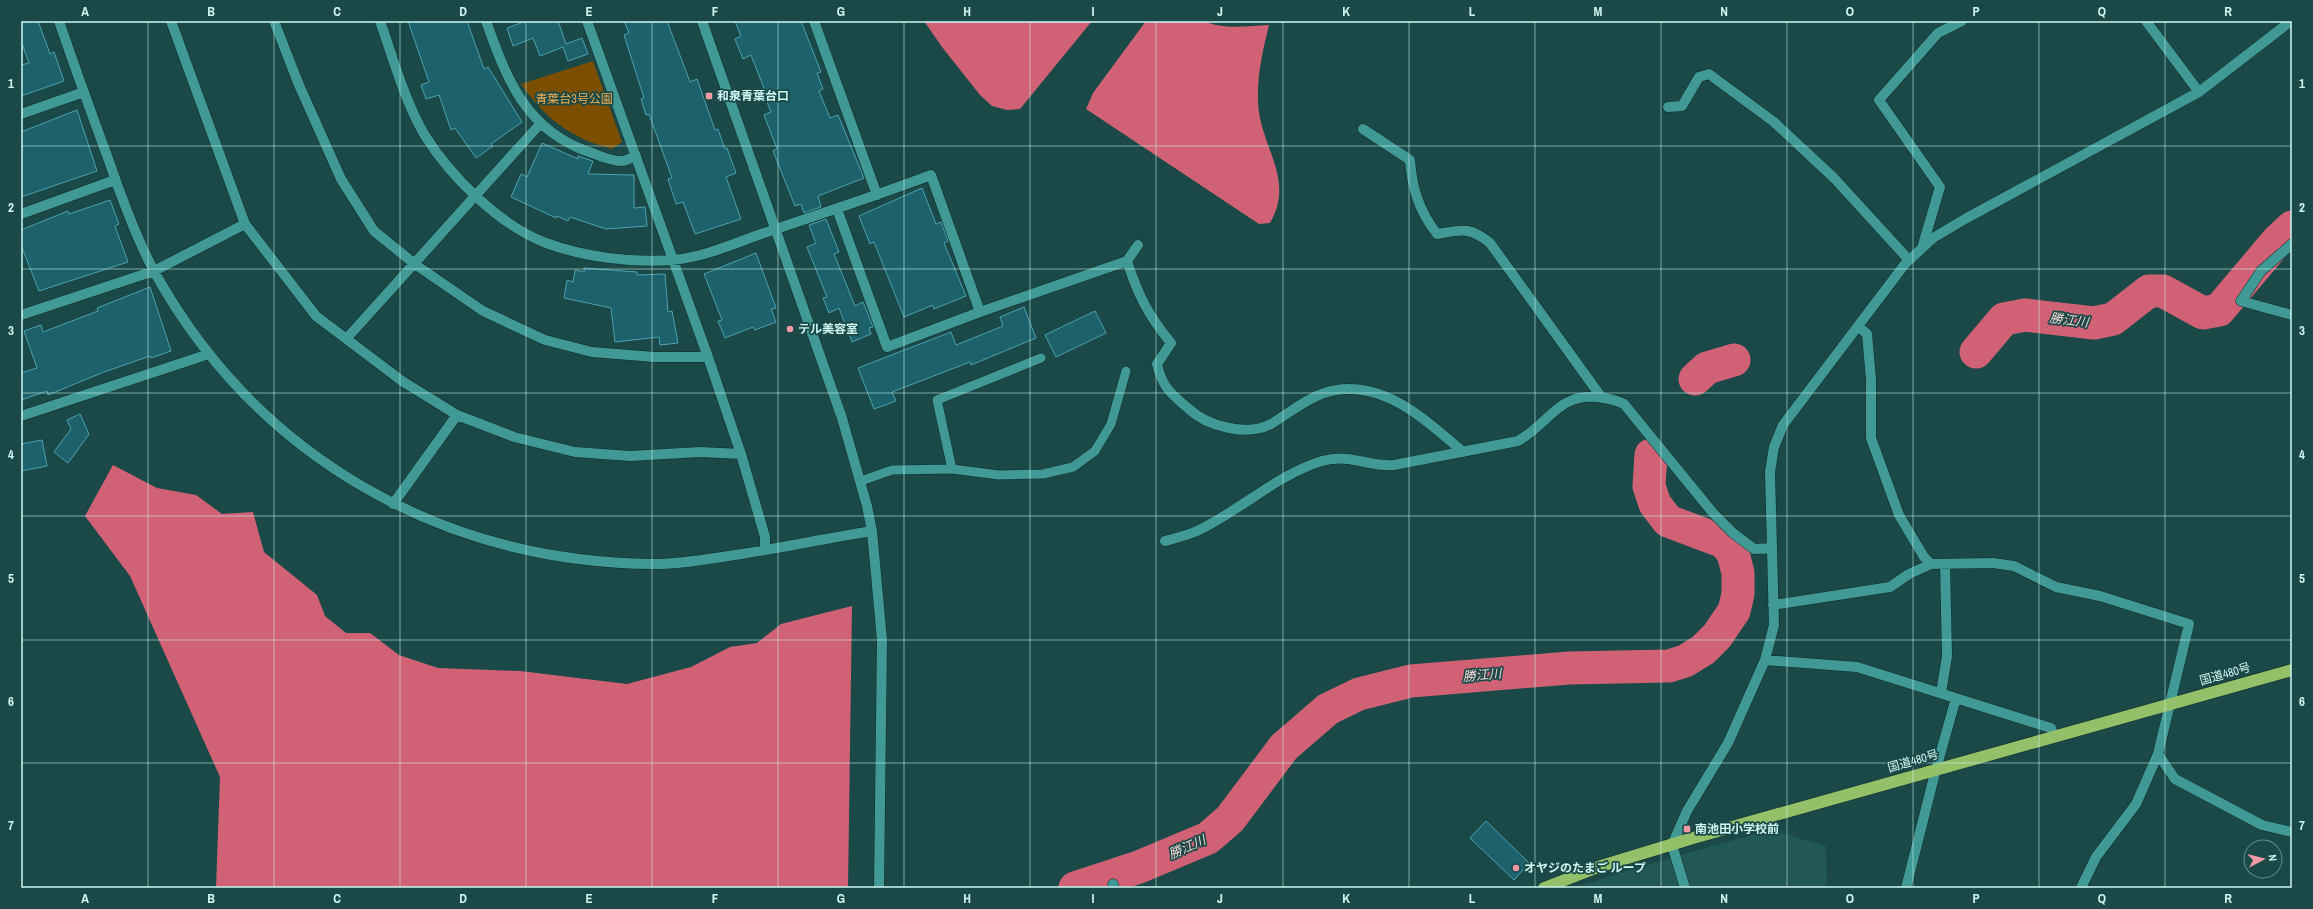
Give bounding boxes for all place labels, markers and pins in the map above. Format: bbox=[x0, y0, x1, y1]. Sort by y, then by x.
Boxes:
place label: 和泉青葉台口 bbox=[717, 88, 789, 104]
marker: 和泉青葉台口 bbox=[704, 91, 714, 101]
place label: テル美容室 bbox=[798, 321, 858, 337]
marker: テル美容室 bbox=[785, 324, 795, 334]
place label: 南池田小学校前 bbox=[1695, 821, 1779, 837]
marker: 南池田小学校前 bbox=[1682, 824, 1692, 834]
place label: オヤジのたまご ループ bbox=[1524, 860, 1646, 876]
marker: オヤジのたまご ループ bbox=[1511, 863, 1521, 873]

